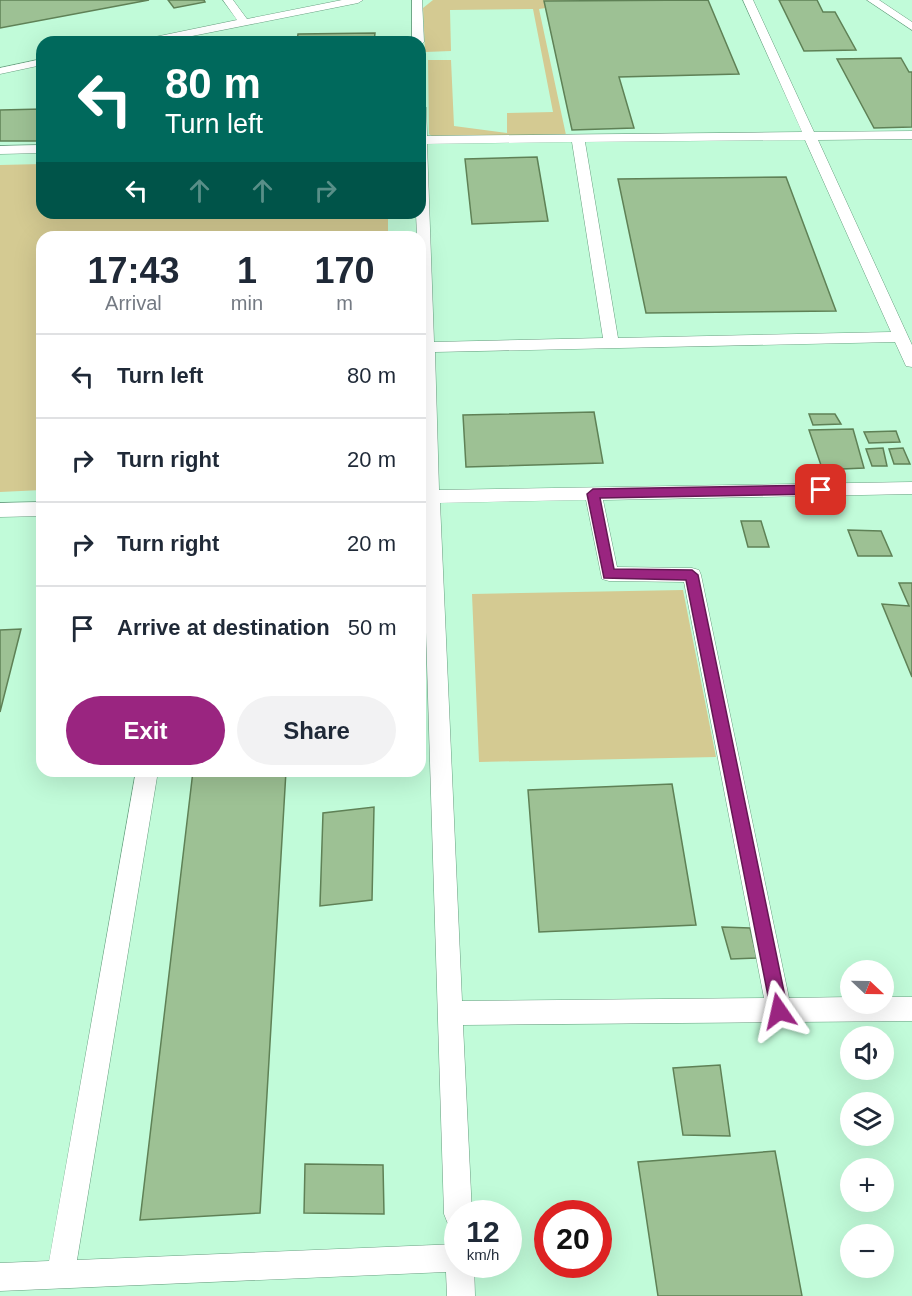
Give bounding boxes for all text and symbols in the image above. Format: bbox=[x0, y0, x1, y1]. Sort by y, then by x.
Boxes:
icon: left bbox=[66, 60, 144, 138]
text: 80 m bbox=[165, 60, 261, 107]
text: Turn left bbox=[165, 109, 263, 139]
icon: left bbox=[120, 174, 153, 207]
icon: ahead bbox=[183, 174, 216, 207]
icon: ahead bbox=[246, 174, 279, 207]
icon: right bbox=[309, 174, 342, 207]
text: 17:43 bbox=[87, 250, 179, 291]
text: 1 bbox=[237, 250, 257, 291]
text: 170 bbox=[314, 250, 375, 291]
text: Arrival bbox=[105, 292, 162, 314]
text: min bbox=[231, 292, 263, 314]
text: m bbox=[336, 292, 353, 314]
icon: left bbox=[66, 360, 99, 393]
text: Turn left bbox=[117, 363, 203, 388]
text: 80 m bbox=[347, 363, 396, 388]
icon: right bbox=[66, 444, 99, 477]
text: Turn right bbox=[117, 447, 219, 472]
text: 20 m bbox=[347, 447, 396, 472]
pin bbox=[795, 464, 846, 515]
icon: arrive bbox=[804, 473, 837, 506]
icon: right bbox=[66, 528, 99, 561]
text: Turn right bbox=[117, 531, 219, 556]
text: 20 m bbox=[347, 531, 396, 556]
icon: arrive bbox=[66, 612, 99, 645]
text: Arrive at destination bbox=[117, 615, 330, 640]
text: 50 m bbox=[348, 615, 397, 640]
button: Exit bbox=[66, 696, 225, 765]
button: Share bbox=[237, 696, 396, 765]
north arrow bbox=[840, 960, 894, 1014]
map controls bbox=[840, 960, 894, 1278]
position arrow bbox=[747, 979, 811, 1043]
button: sound bbox=[840, 1026, 894, 1080]
button: layers bbox=[840, 1092, 894, 1146]
button: + bbox=[840, 1158, 894, 1212]
speed limit sign: 20 bbox=[534, 1200, 612, 1278]
text: 12 bbox=[466, 1215, 500, 1248]
button: − bbox=[840, 1224, 894, 1278]
text: km/h bbox=[467, 1246, 499, 1263]

